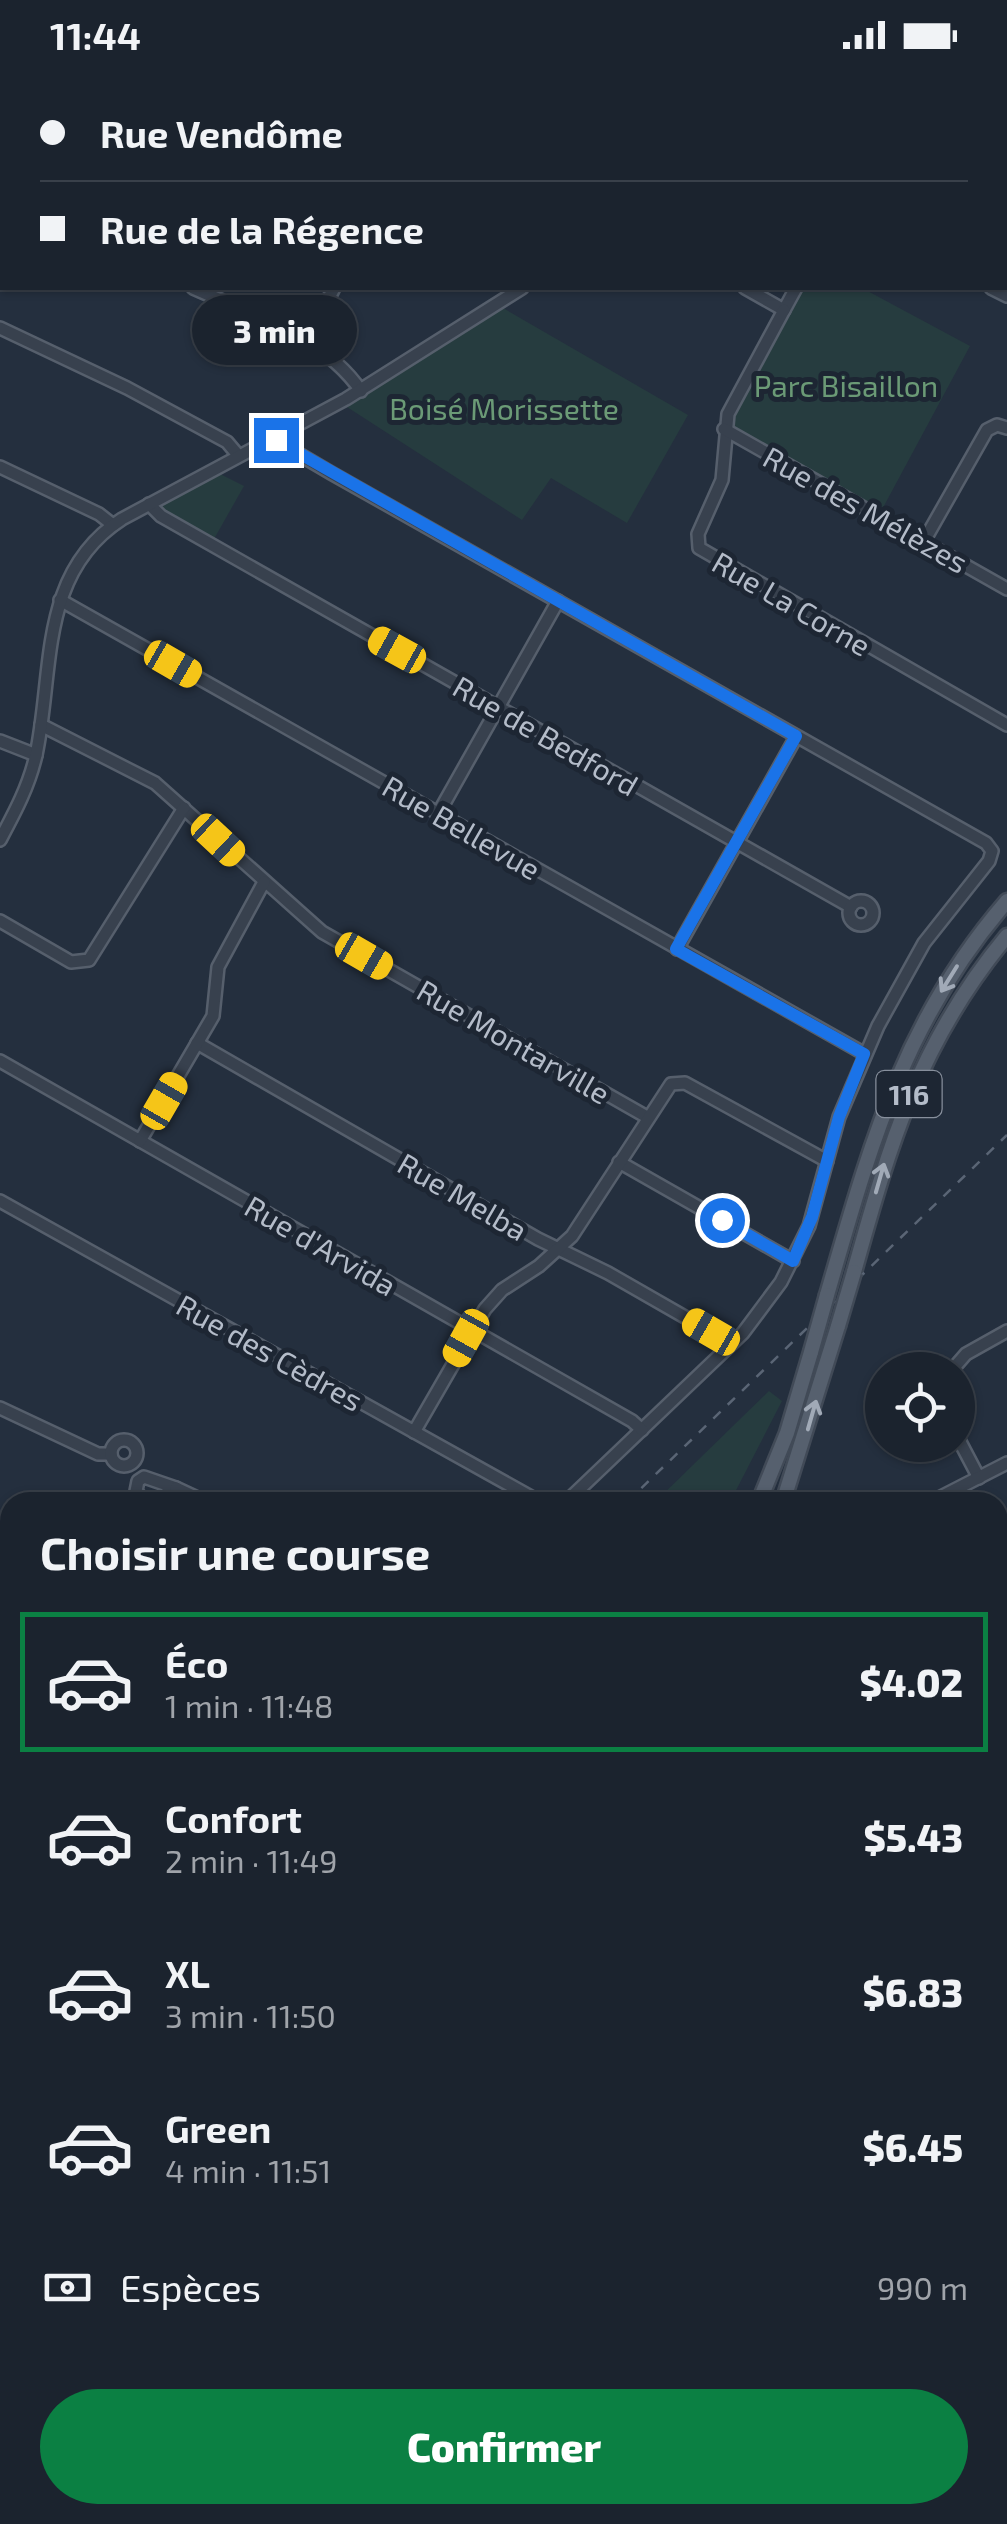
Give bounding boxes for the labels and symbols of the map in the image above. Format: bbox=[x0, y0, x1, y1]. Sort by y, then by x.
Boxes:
callout: 3 min bbox=[194, 295, 358, 365]
park label: Parc Bisaillon bbox=[754, 367, 938, 403]
park label: Boisé Morissette bbox=[389, 390, 619, 426]
route end bbox=[254, 418, 299, 463]
street label: Rue des Mélèzes bbox=[758, 438, 974, 580]
street label: Rue La Corne bbox=[706, 543, 878, 663]
car bbox=[363, 622, 431, 678]
car bbox=[140, 636, 206, 692]
street label: Rue de Bedford bbox=[447, 668, 645, 802]
street label: Rue Bellevue bbox=[377, 767, 547, 887]
car bbox=[186, 809, 250, 871]
car bbox=[331, 928, 397, 984]
one-way arrow bbox=[938, 964, 959, 992]
street label: Rue Montarville bbox=[411, 971, 617, 1111]
car bbox=[136, 1068, 192, 1134]
road number: 116 bbox=[876, 1071, 942, 1117]
street label: Rue Melba bbox=[392, 1145, 534, 1247]
one-way arrow bbox=[872, 1163, 891, 1194]
street label: Rue d'Arvida bbox=[239, 1187, 403, 1303]
route start bbox=[700, 1198, 745, 1243]
street label: Rue des Cèdres bbox=[171, 1286, 369, 1418]
car bbox=[438, 1304, 494, 1372]
car bbox=[678, 1304, 744, 1360]
one-way arrow bbox=[804, 1400, 822, 1431]

